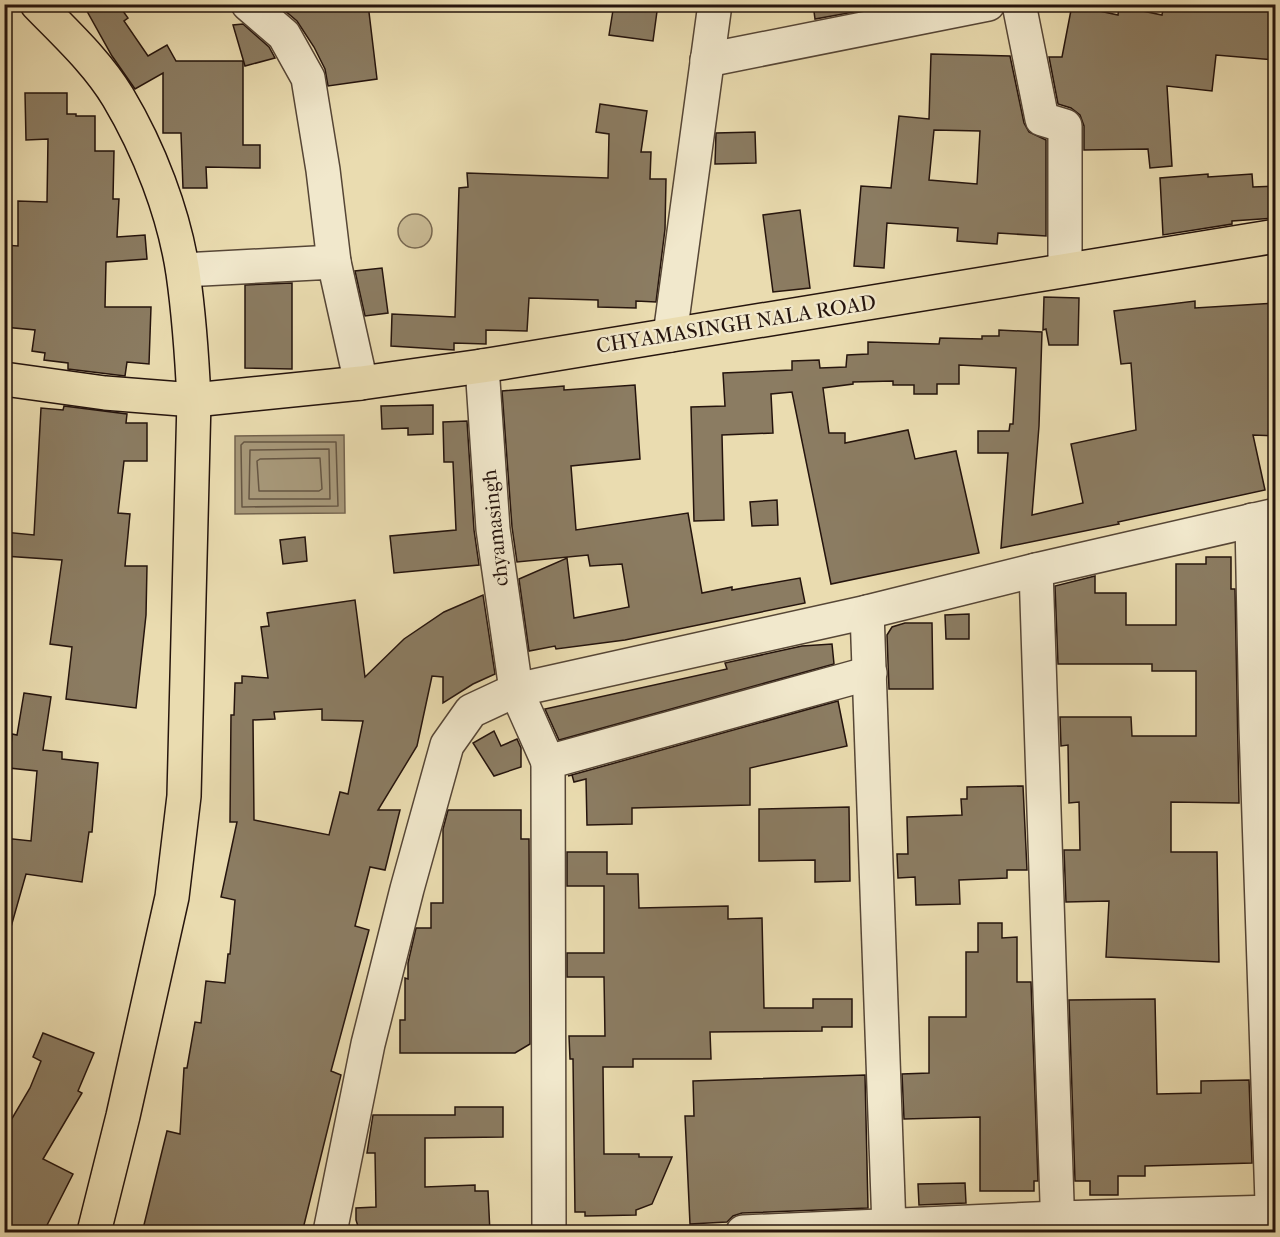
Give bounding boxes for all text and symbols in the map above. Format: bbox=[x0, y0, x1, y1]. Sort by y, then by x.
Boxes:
street label: CHYAMASINGH NALA ROAD bbox=[594, 290, 878, 358]
street label: chyamasingh bbox=[477, 468, 513, 588]

